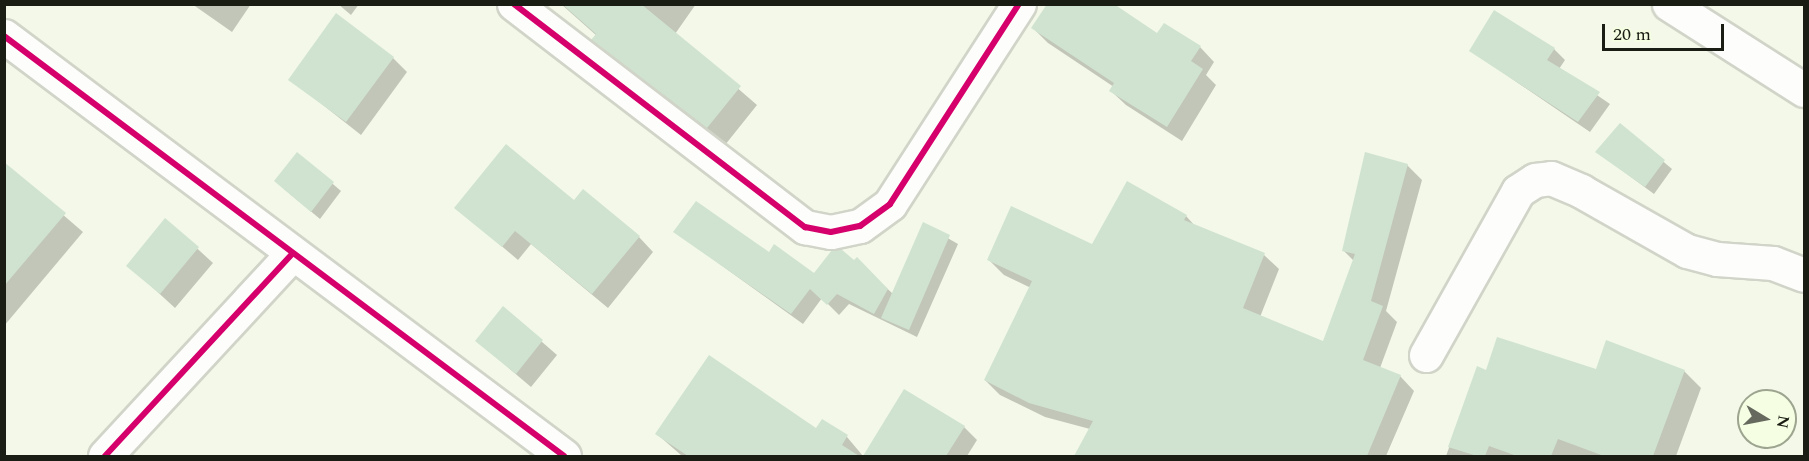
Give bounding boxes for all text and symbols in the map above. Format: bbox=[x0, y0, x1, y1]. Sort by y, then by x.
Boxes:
scale bar bbox=[1605, 12, 1726, 50]
text: 20 m bbox=[1613, 21, 1651, 48]
north arrow bbox=[1737, 389, 1797, 449]
text: N bbox=[1770, 413, 1796, 430]

